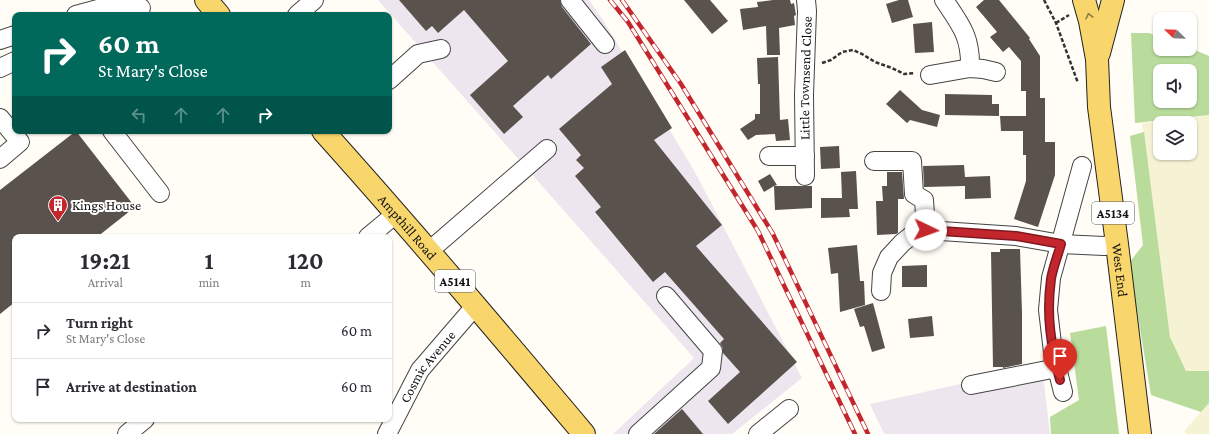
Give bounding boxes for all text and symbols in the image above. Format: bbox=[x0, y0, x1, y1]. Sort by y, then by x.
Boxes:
one-way arrow bbox=[1086, 12, 1094, 19]
north arrow bbox=[1153, 12, 1197, 56]
map controls bbox=[1153, 12, 1197, 160]
street label: Little Townsend Close bbox=[796, 16, 815, 140]
icon: right bbox=[32, 28, 84, 80]
text: 60 m bbox=[98, 28, 159, 59]
text: St Mary's Close bbox=[98, 61, 208, 81]
button: sound bbox=[1153, 64, 1197, 108]
icon: left bbox=[128, 104, 150, 126]
icon: ahead bbox=[170, 104, 192, 126]
icon: ahead bbox=[212, 104, 234, 126]
icon: right bbox=[254, 104, 276, 126]
button: layers bbox=[1153, 116, 1197, 160]
street label: Ampthill Road bbox=[375, 191, 441, 263]
building icon: Kings House bbox=[47, 194, 69, 222]
place label: Kings House bbox=[72, 197, 141, 213]
road number: A5134 bbox=[1092, 202, 1134, 224]
position arrow bbox=[905, 209, 947, 251]
street label: West End bbox=[1109, 242, 1131, 298]
text: 19:21 bbox=[80, 247, 130, 274]
text: 1 bbox=[205, 247, 214, 274]
text: 120 bbox=[288, 247, 324, 274]
road number: A5141 bbox=[435, 270, 475, 292]
text: Arrival bbox=[88, 275, 123, 290]
text: min bbox=[199, 275, 220, 290]
text: m bbox=[301, 275, 311, 290]
text: Turn right bbox=[66, 315, 133, 331]
icon: right bbox=[32, 320, 54, 342]
text: 60 m bbox=[341, 323, 372, 339]
street label: Cosmic Avenue bbox=[397, 327, 458, 405]
text: St Mary's Close bbox=[66, 331, 145, 346]
pin bbox=[1043, 339, 1077, 380]
icon: arrive bbox=[1049, 345, 1071, 367]
icon: arrive bbox=[32, 376, 54, 398]
text: Arrive at destination bbox=[66, 379, 197, 395]
text: 60 m bbox=[341, 379, 372, 395]

